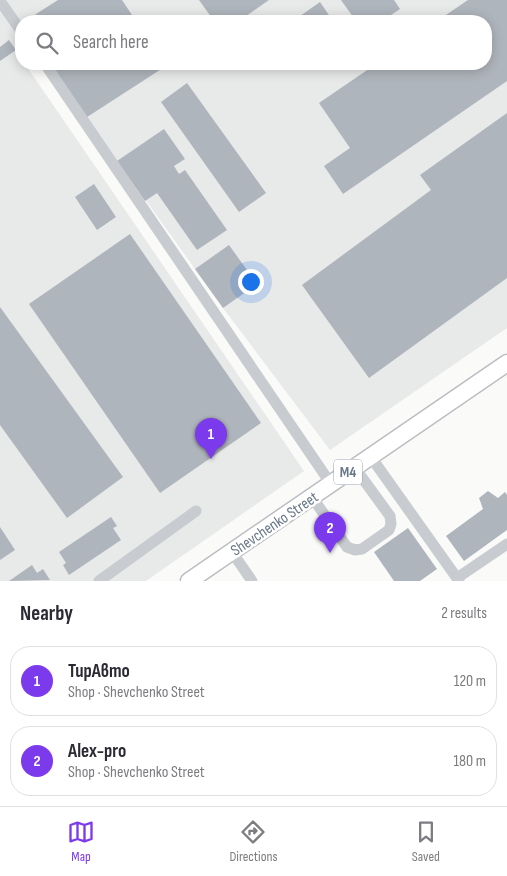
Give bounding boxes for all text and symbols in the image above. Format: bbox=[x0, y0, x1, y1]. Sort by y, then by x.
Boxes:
search box bbox=[15, 15, 492, 70]
icon: search bbox=[33, 29, 61, 57]
text: Search here bbox=[73, 31, 149, 54]
your location bbox=[238, 269, 264, 295]
pin: 1 bbox=[195, 418, 227, 459]
road number: M4 bbox=[334, 460, 362, 484]
street label: Shevchenko Street bbox=[227, 488, 322, 560]
pin: 2 bbox=[314, 512, 346, 553]
text: Nearby bbox=[20, 601, 73, 626]
text: 2 results bbox=[441, 604, 487, 623]
text: ТирАвто bbox=[68, 660, 130, 683]
text: 1 bbox=[34, 672, 40, 691]
text: 120 m bbox=[454, 672, 486, 691]
text: Shop · Shevchenko Street bbox=[68, 683, 205, 702]
text: Alex-pro bbox=[68, 740, 126, 763]
text: 2 bbox=[33, 752, 41, 771]
text: 180 m bbox=[453, 752, 486, 771]
text: Shop · Shevchenko Street bbox=[68, 763, 205, 782]
tab: Map bbox=[67, 818, 95, 865]
tab: Directions bbox=[229, 818, 278, 865]
tab: Saved bbox=[412, 818, 440, 865]

